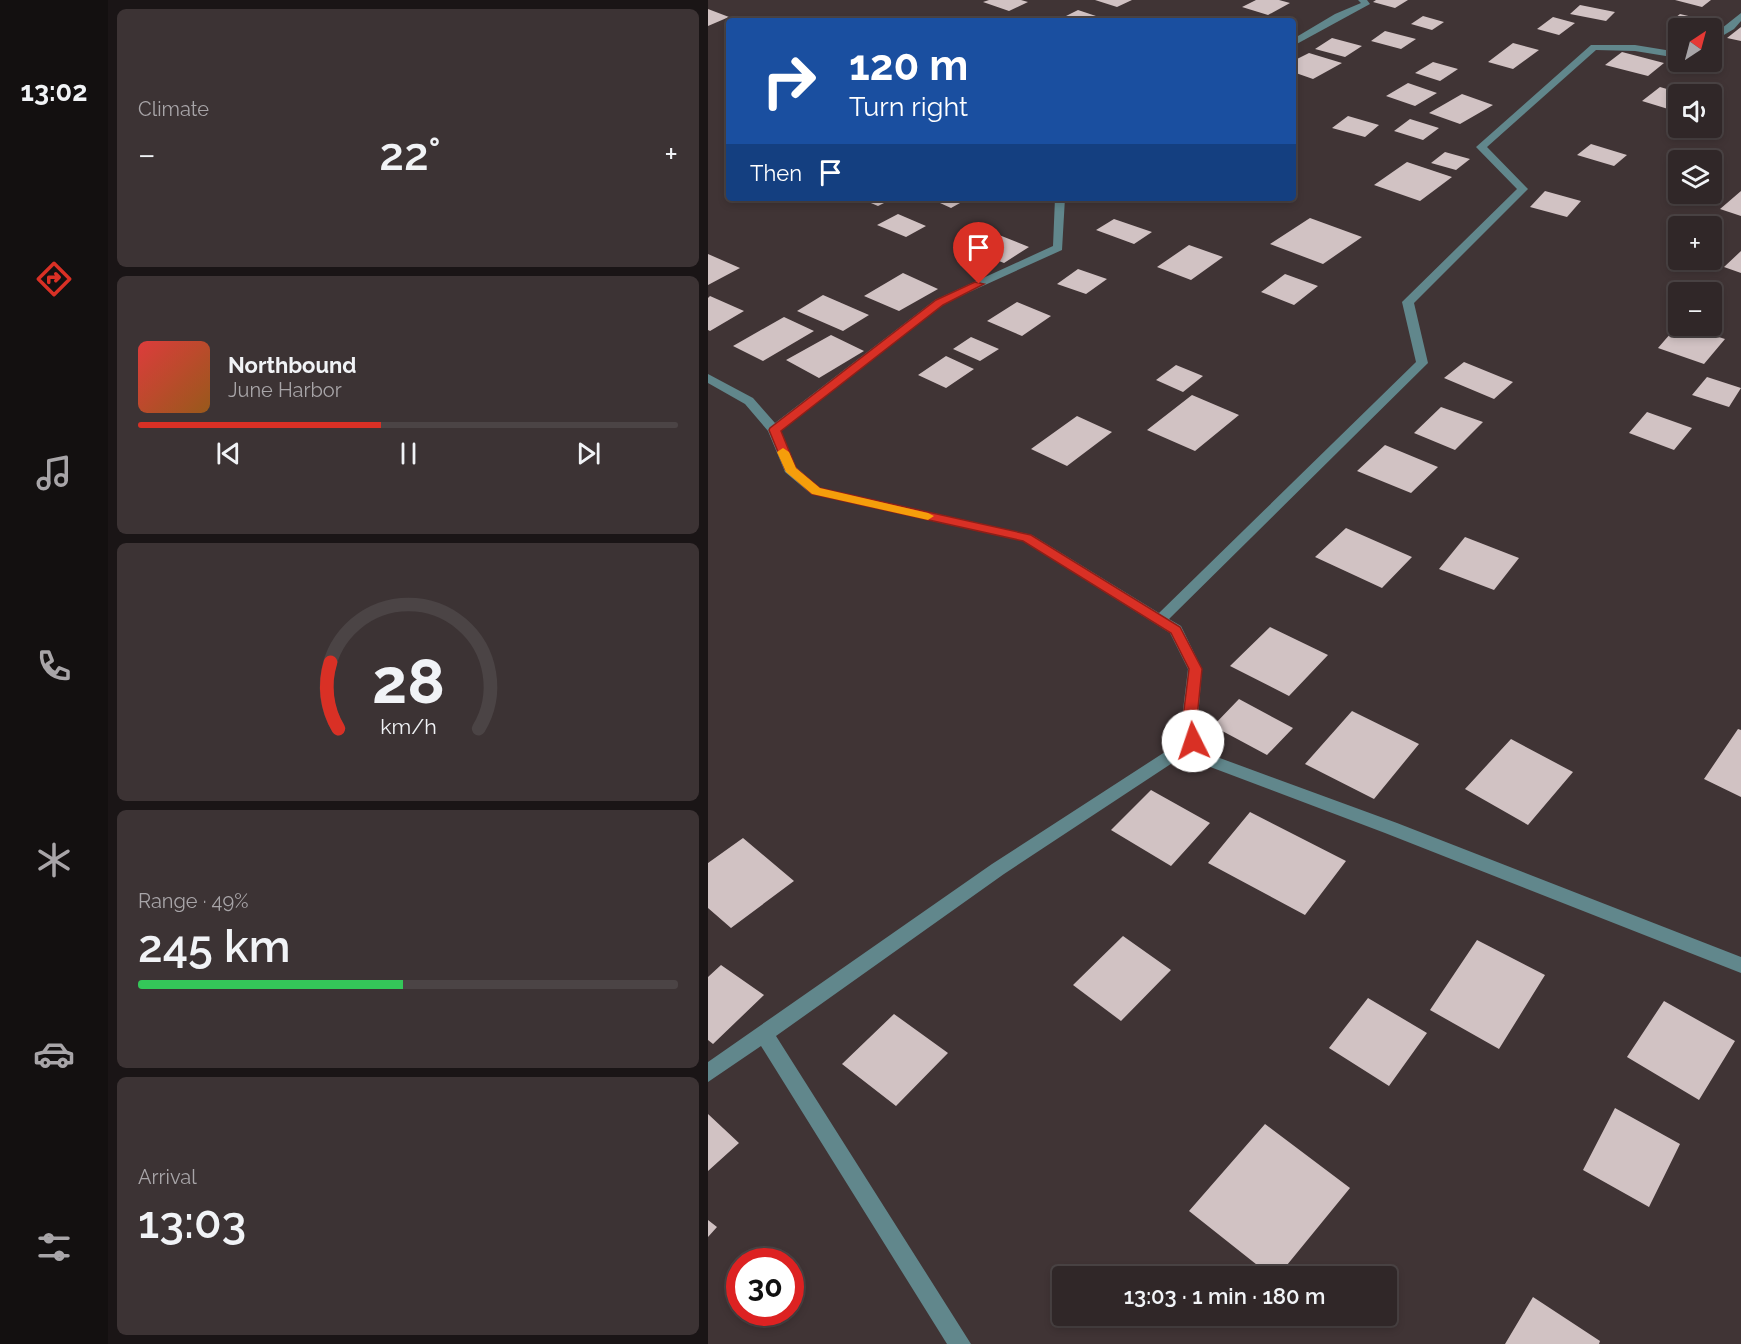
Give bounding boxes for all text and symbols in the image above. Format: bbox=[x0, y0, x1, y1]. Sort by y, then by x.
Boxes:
north arrow bbox=[1668, 18, 1722, 72]
map controls bbox=[1668, 18, 1722, 336]
text: 120 m bbox=[849, 41, 968, 90]
icon: right bbox=[750, 42, 828, 120]
text: 13:02 bbox=[21, 76, 87, 107]
button: sound bbox=[1668, 84, 1722, 138]
text: Turn right bbox=[849, 91, 968, 122]
text: Climate bbox=[138, 97, 209, 121]
text: 22° bbox=[379, 128, 441, 181]
text: − bbox=[138, 135, 156, 174]
text: + bbox=[664, 135, 678, 174]
button: layers bbox=[1668, 150, 1722, 204]
icon: arrive bbox=[814, 156, 847, 189]
text: Then bbox=[750, 160, 802, 186]
button: + bbox=[1668, 216, 1722, 270]
pin bbox=[953, 222, 1004, 284]
icon: arrive bbox=[962, 231, 995, 264]
icon: directions bbox=[33, 258, 75, 300]
button: − bbox=[1668, 282, 1722, 336]
text: Northbound bbox=[228, 352, 357, 378]
text: June Harbor bbox=[228, 378, 342, 402]
icon: previous bbox=[212, 437, 245, 470]
icon: pause bbox=[392, 437, 425, 470]
icon: next bbox=[572, 437, 605, 470]
icon: music bbox=[33, 452, 75, 494]
text: 28 bbox=[372, 644, 444, 718]
icon: phone bbox=[33, 645, 75, 687]
position arrow bbox=[1161, 709, 1225, 773]
text: km/h bbox=[380, 714, 436, 739]
icon: climate bbox=[33, 839, 75, 881]
text: Range · 49% bbox=[138, 889, 248, 913]
text: 245 km bbox=[138, 920, 290, 973]
icon: car bbox=[33, 1033, 75, 1075]
text: Arrival bbox=[138, 1165, 197, 1189]
text: 13:03 bbox=[138, 1196, 246, 1249]
icon: filters bbox=[33, 1226, 75, 1268]
speed limit sign: 30 bbox=[726, 1248, 804, 1326]
text: 13:03 · 1 min · 180 m bbox=[1124, 1283, 1325, 1309]

